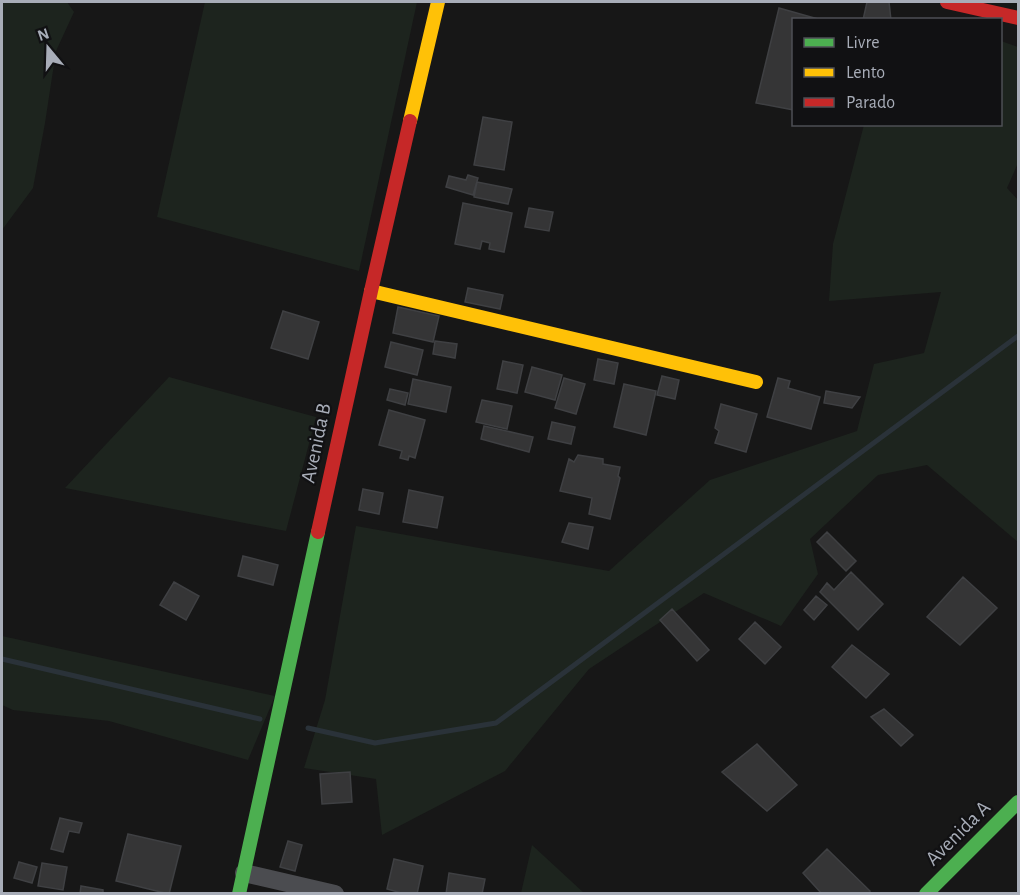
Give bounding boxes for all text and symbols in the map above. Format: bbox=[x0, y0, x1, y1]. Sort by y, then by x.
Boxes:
north arrow bbox=[18, 18, 78, 78]
legend bbox=[792, 18, 1002, 126]
text: N bbox=[36, 25, 51, 44]
text: Livre bbox=[846, 34, 880, 52]
text: Lento bbox=[846, 64, 885, 82]
text: Parado bbox=[846, 94, 895, 112]
street label: Avenida B bbox=[297, 401, 335, 485]
street label: Avenida A bbox=[922, 797, 994, 869]

